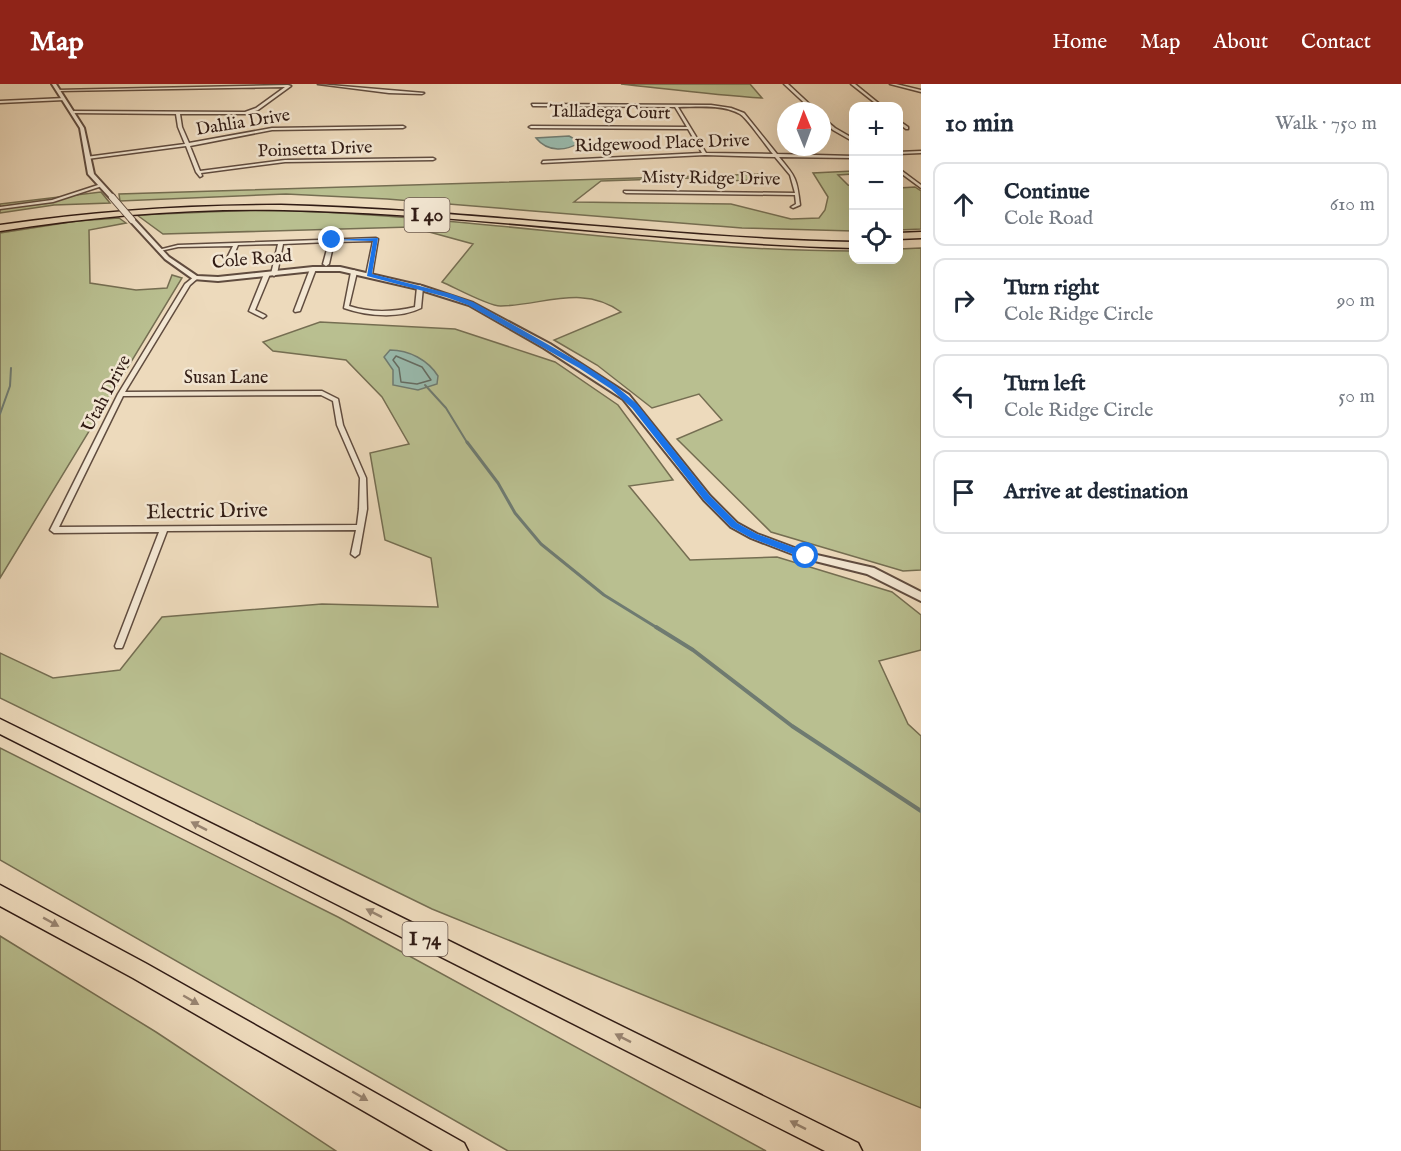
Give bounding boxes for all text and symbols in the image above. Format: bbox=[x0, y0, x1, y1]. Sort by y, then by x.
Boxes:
text: Map bbox=[30, 25, 84, 60]
text: Home bbox=[1052, 29, 1107, 56]
text: Map bbox=[1140, 29, 1180, 56]
text: About bbox=[1213, 29, 1268, 56]
text: Contact bbox=[1301, 29, 1371, 56]
street label: Talladega Court bbox=[549, 100, 671, 126]
north arrow bbox=[777, 102, 831, 156]
map controls bbox=[849, 102, 903, 264]
button: + bbox=[849, 102, 903, 156]
street label: Dahlia Drive bbox=[194, 104, 292, 142]
text: 10 min bbox=[945, 107, 1014, 140]
text: Walk · 750 m bbox=[1275, 111, 1377, 136]
street label: Ridgewood Place Drive bbox=[574, 129, 750, 159]
street label: Poinsetta Drive bbox=[257, 137, 373, 163]
button: − bbox=[849, 156, 903, 210]
street label: Misty Ridge Drive bbox=[641, 166, 781, 192]
text: Continue bbox=[1004, 178, 1090, 206]
icon: ahead bbox=[947, 188, 980, 221]
text: 610 m bbox=[1330, 192, 1375, 217]
road number: I 40 bbox=[404, 198, 450, 232]
text: Cole Road bbox=[1004, 206, 1093, 231]
button: locate bbox=[849, 210, 903, 264]
route end bbox=[318, 226, 344, 252]
street label: Cole Road bbox=[211, 245, 293, 275]
text: Turn right bbox=[1004, 274, 1099, 302]
icon: right bbox=[947, 284, 980, 317]
text: 90 m bbox=[1337, 288, 1375, 313]
text: Cole Ridge Circle bbox=[1004, 302, 1153, 327]
street label: Utah Drive bbox=[77, 351, 137, 437]
street label: Susan Lane bbox=[184, 367, 268, 390]
text: Turn left bbox=[1004, 370, 1086, 398]
icon: left bbox=[947, 380, 980, 413]
text: 50 m bbox=[1338, 384, 1375, 409]
text: Cole Ridge Circle bbox=[1004, 398, 1153, 423]
icon: arrive bbox=[947, 476, 980, 509]
text: Arrive at destination bbox=[1004, 478, 1188, 506]
street label: Electric Drive bbox=[146, 497, 268, 527]
route start bbox=[792, 542, 818, 568]
one-way arrow bbox=[191, 821, 208, 831]
one-way arrow bbox=[365, 908, 382, 918]
one-way arrow bbox=[43, 917, 60, 927]
road number: I 74 bbox=[402, 922, 448, 956]
one-way arrow bbox=[183, 995, 200, 1005]
one-way arrow bbox=[615, 1033, 632, 1042]
one-way arrow bbox=[352, 1091, 369, 1101]
one-way arrow bbox=[789, 1120, 806, 1130]

